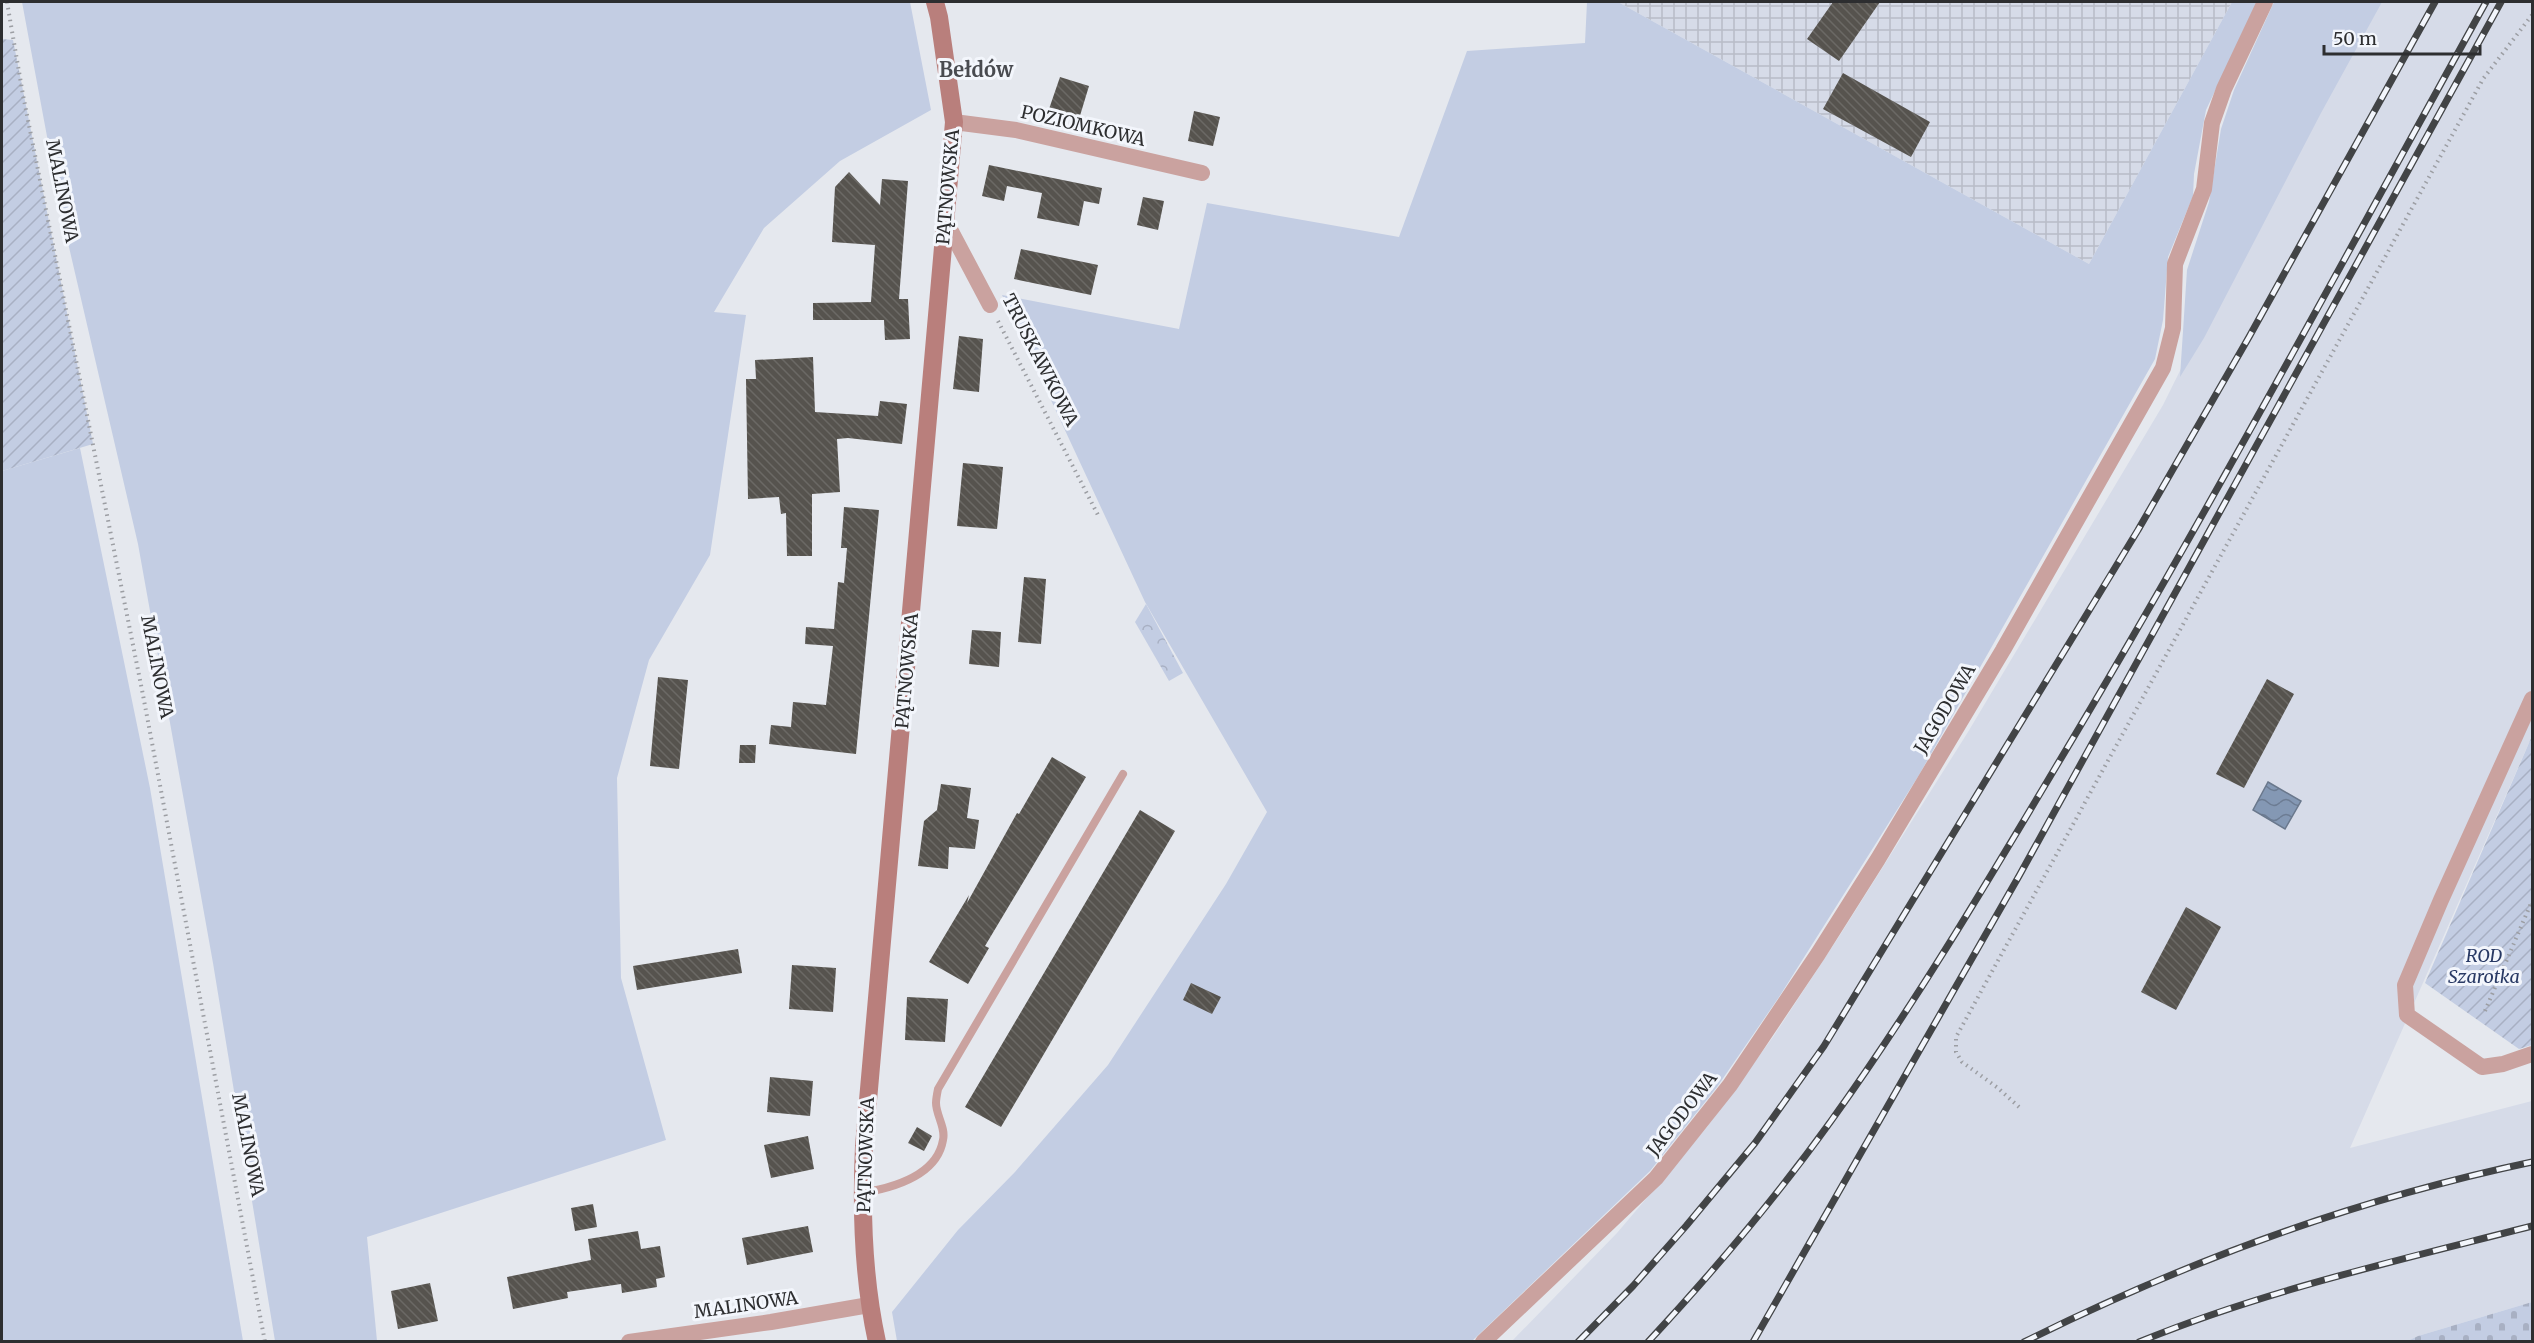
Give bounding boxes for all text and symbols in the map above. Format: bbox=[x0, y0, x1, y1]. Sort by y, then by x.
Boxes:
scale bar bbox=[2324, 18, 2480, 56]
text: 50 m bbox=[2333, 27, 2377, 50]
district label: Bełdów bbox=[939, 57, 1014, 82]
street label: POZIOMKOWA bbox=[1019, 100, 1148, 151]
street label: PĄTNOWSKA bbox=[931, 128, 964, 246]
street label: MALINOWA bbox=[41, 137, 84, 245]
street label: TRUSKAWKOWA bbox=[997, 290, 1084, 430]
street label: PĄTNOWSKA bbox=[890, 612, 923, 730]
street label: MALINOWA bbox=[136, 613, 179, 721]
street label: JAGODOWA bbox=[1908, 659, 1981, 759]
park label: ROD Szarotka bbox=[2448, 944, 2520, 988]
street label: JAGODOWA bbox=[1641, 1067, 1722, 1161]
street label: MALINOWA bbox=[227, 1091, 270, 1199]
street label: PĄTNOWSKA bbox=[852, 1096, 879, 1213]
street label: MALINOWA bbox=[692, 1286, 800, 1323]

